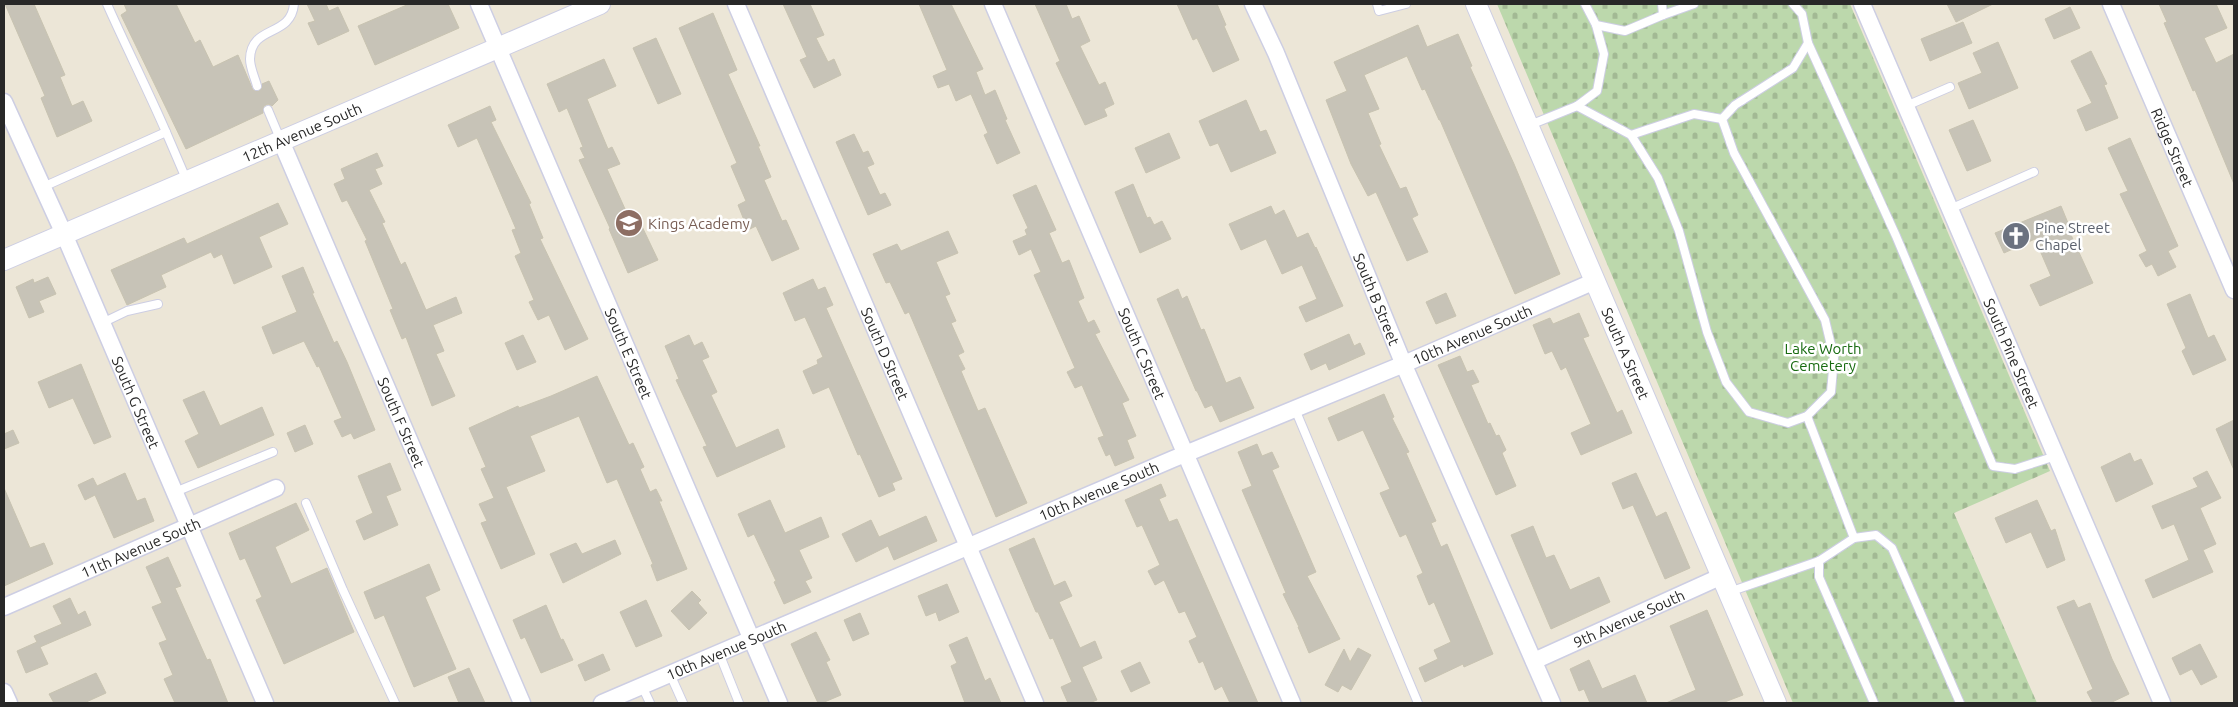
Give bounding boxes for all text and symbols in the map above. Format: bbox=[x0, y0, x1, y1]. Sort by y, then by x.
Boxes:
street label: 12th Avenue South bbox=[239, 99, 364, 165]
street label: Ridge Street bbox=[2148, 105, 2197, 189]
school or university icon: Kings Academy bbox=[614, 208, 644, 238]
place label: Kings Academy bbox=[648, 215, 750, 232]
place label: Pine Street Chapel bbox=[2035, 219, 2110, 253]
church icon: Pine Street Chapel bbox=[2001, 221, 2031, 251]
street label: South B Street bbox=[1350, 250, 1403, 348]
street label: South Pine Street bbox=[1981, 296, 2043, 411]
street label: 10th Avenue South bbox=[1410, 301, 1534, 368]
street label: South D Street bbox=[858, 304, 913, 402]
street label: South E Street bbox=[602, 305, 656, 401]
street label: South C Street bbox=[1115, 305, 1170, 402]
street label: South A Street bbox=[1599, 305, 1653, 402]
park label: Lake Worth Cemetery bbox=[1785, 340, 1861, 374]
street label: South G Street bbox=[109, 354, 163, 451]
street label: South F Street bbox=[375, 375, 428, 470]
street label: 10th Avenue South bbox=[1036, 458, 1161, 524]
street label: 11th Avenue South bbox=[78, 514, 203, 581]
street label: 9th Avenue South bbox=[1571, 586, 1687, 651]
street label: 10th Avenue South bbox=[664, 617, 789, 683]

